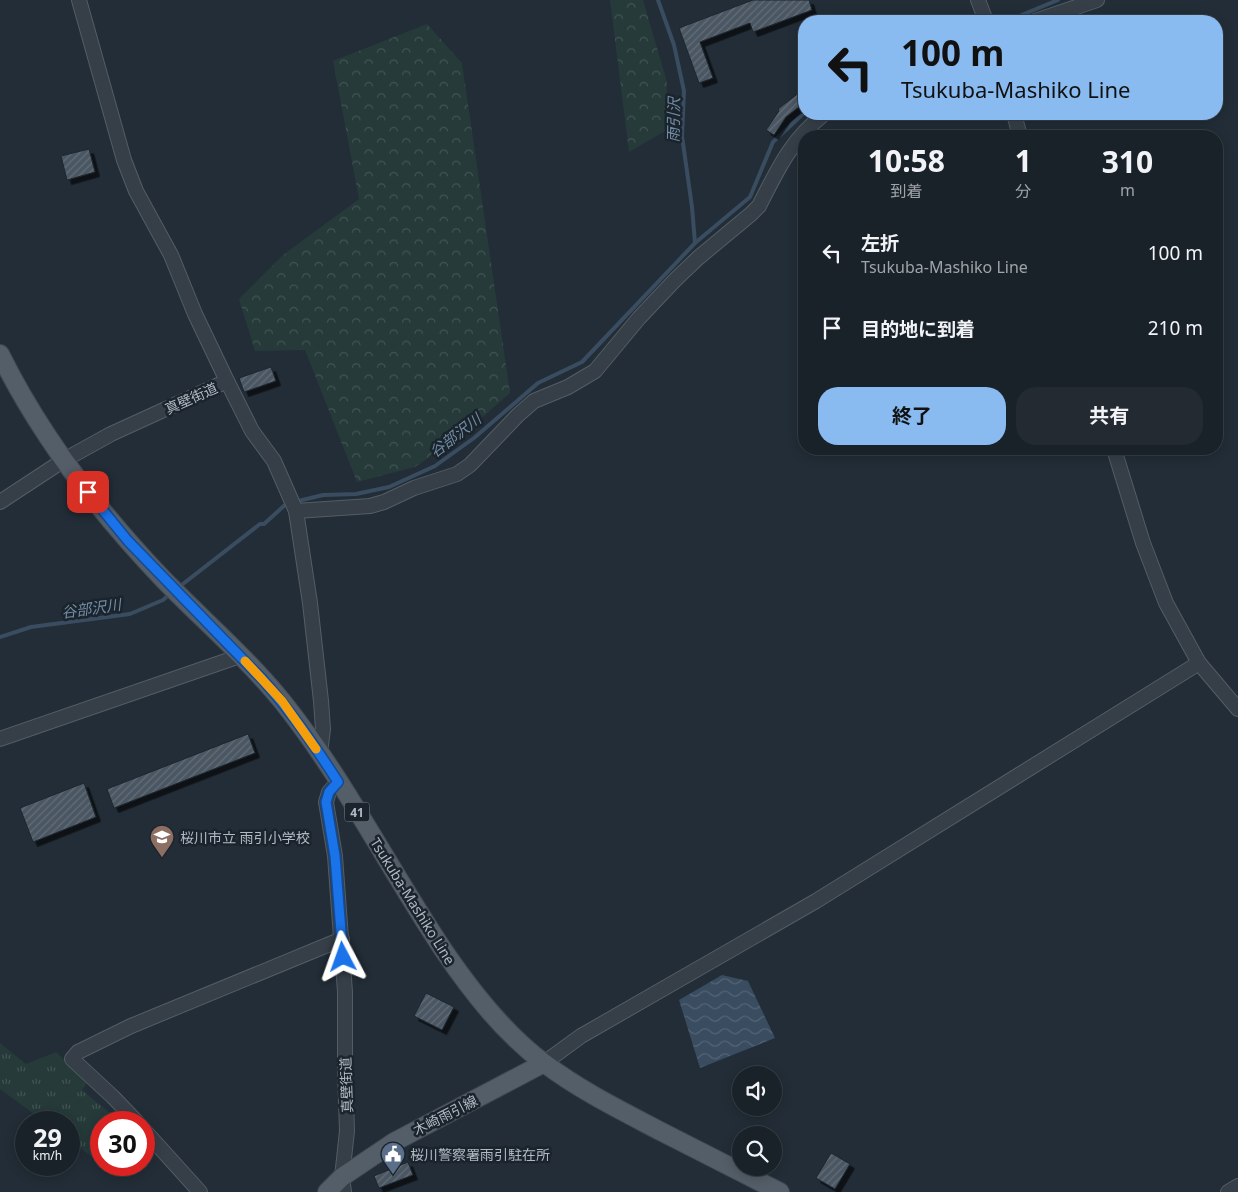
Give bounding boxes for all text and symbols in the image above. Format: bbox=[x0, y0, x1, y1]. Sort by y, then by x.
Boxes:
text: 100 m bbox=[901, 29, 1004, 76]
icon: left bbox=[818, 35, 883, 100]
text: Tsukuba-Mashiko Line bbox=[901, 74, 1130, 104]
water label: 雨引沢 bbox=[663, 95, 683, 143]
text: 10:58 bbox=[868, 140, 945, 181]
text: 1 bbox=[1015, 140, 1032, 181]
text: 310 bbox=[1102, 141, 1153, 182]
text: m bbox=[1120, 179, 1135, 201]
text: 到着 bbox=[890, 180, 922, 202]
text: 分 bbox=[1015, 180, 1031, 202]
text: 左折 bbox=[861, 230, 899, 256]
icon: left bbox=[818, 239, 846, 267]
text: 100 m bbox=[1148, 240, 1203, 266]
text: Tsukuba-Mashiko Line bbox=[861, 256, 1028, 278]
icon: arrive bbox=[818, 314, 846, 342]
text: 210 m bbox=[1148, 315, 1203, 341]
text: 目的地に到着 bbox=[861, 316, 975, 342]
street label: 真壁街道 bbox=[162, 378, 220, 418]
button: 終了 bbox=[818, 387, 1006, 445]
button: 共有 bbox=[1016, 387, 1203, 445]
water label: 谷部沢川 bbox=[425, 407, 486, 461]
pin bbox=[67, 471, 109, 513]
icon: arrive bbox=[74, 478, 102, 506]
water label: 谷部沢川 bbox=[60, 594, 124, 622]
road number: 41 bbox=[344, 802, 370, 822]
school or university icon: 桜川市立 雨引小学校 bbox=[149, 824, 175, 858]
place label: 桜川市立 雨引小学校 bbox=[180, 828, 310, 847]
street label: Tsukuba-Mashiko Line bbox=[366, 834, 460, 968]
position arrow bbox=[316, 930, 368, 982]
street label: 真壁街道 bbox=[336, 1057, 356, 1113]
map controls bbox=[732, 1066, 782, 1176]
button: sound bbox=[732, 1066, 782, 1116]
street label: 木崎雨引線 bbox=[410, 1091, 480, 1139]
speed limit sign: 30 bbox=[90, 1111, 155, 1176]
text: 29 bbox=[33, 1120, 62, 1154]
button: search bbox=[732, 1126, 782, 1176]
public building icon: 桜川警察署雨引駐在所 bbox=[380, 1141, 406, 1175]
place label: 桜川警察署雨引駐在所 bbox=[410, 1145, 550, 1164]
text: km/h bbox=[33, 1147, 62, 1164]

